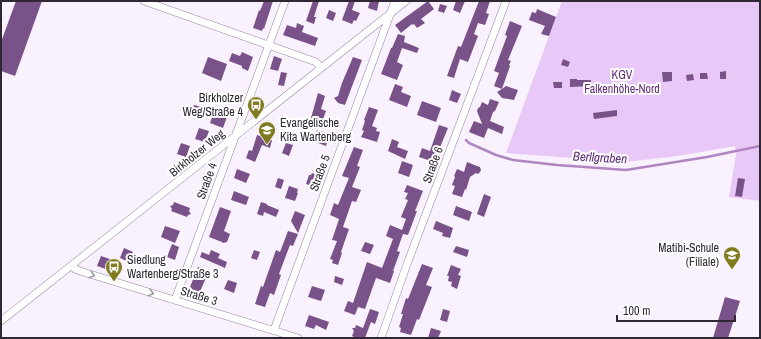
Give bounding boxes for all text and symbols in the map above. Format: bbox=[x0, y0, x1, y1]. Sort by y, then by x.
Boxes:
park label: KGV Falkenhöhe-Nord bbox=[584, 67, 660, 97]
place label: Birkholzer Weg/Straße 4 bbox=[182, 90, 244, 120]
bus stop icon: Birkholzer Weg/Straße 4 bbox=[246, 95, 266, 120]
place label: Evangelische Kita Wartenberg bbox=[280, 115, 352, 145]
school or university icon: Evangelische Kita Wartenberg bbox=[257, 120, 277, 145]
street label: Birkholzer Weg bbox=[166, 125, 229, 180]
street label: Straße 6 bbox=[419, 145, 447, 185]
water label: Berllgraben bbox=[572, 148, 628, 167]
street label: Straße 5 bbox=[306, 152, 334, 193]
street label: Straße 4 bbox=[193, 160, 221, 201]
place label: Matibi-Schule (Filiale) bbox=[658, 240, 719, 270]
school or university icon: Matibi-Schule (Filiale) bbox=[722, 245, 742, 270]
place label: Siedlung Wartenberg/Straße 3 bbox=[127, 252, 219, 282]
bus stop icon: Siedlung Wartenberg/Straße 3 bbox=[104, 257, 124, 282]
one-way arrow bbox=[88, 270, 95, 279]
street label: Straße 3 bbox=[179, 283, 219, 309]
one-way arrow bbox=[148, 288, 155, 297]
scale bar bbox=[617, 297, 735, 323]
text: 100 m bbox=[623, 303, 650, 319]

